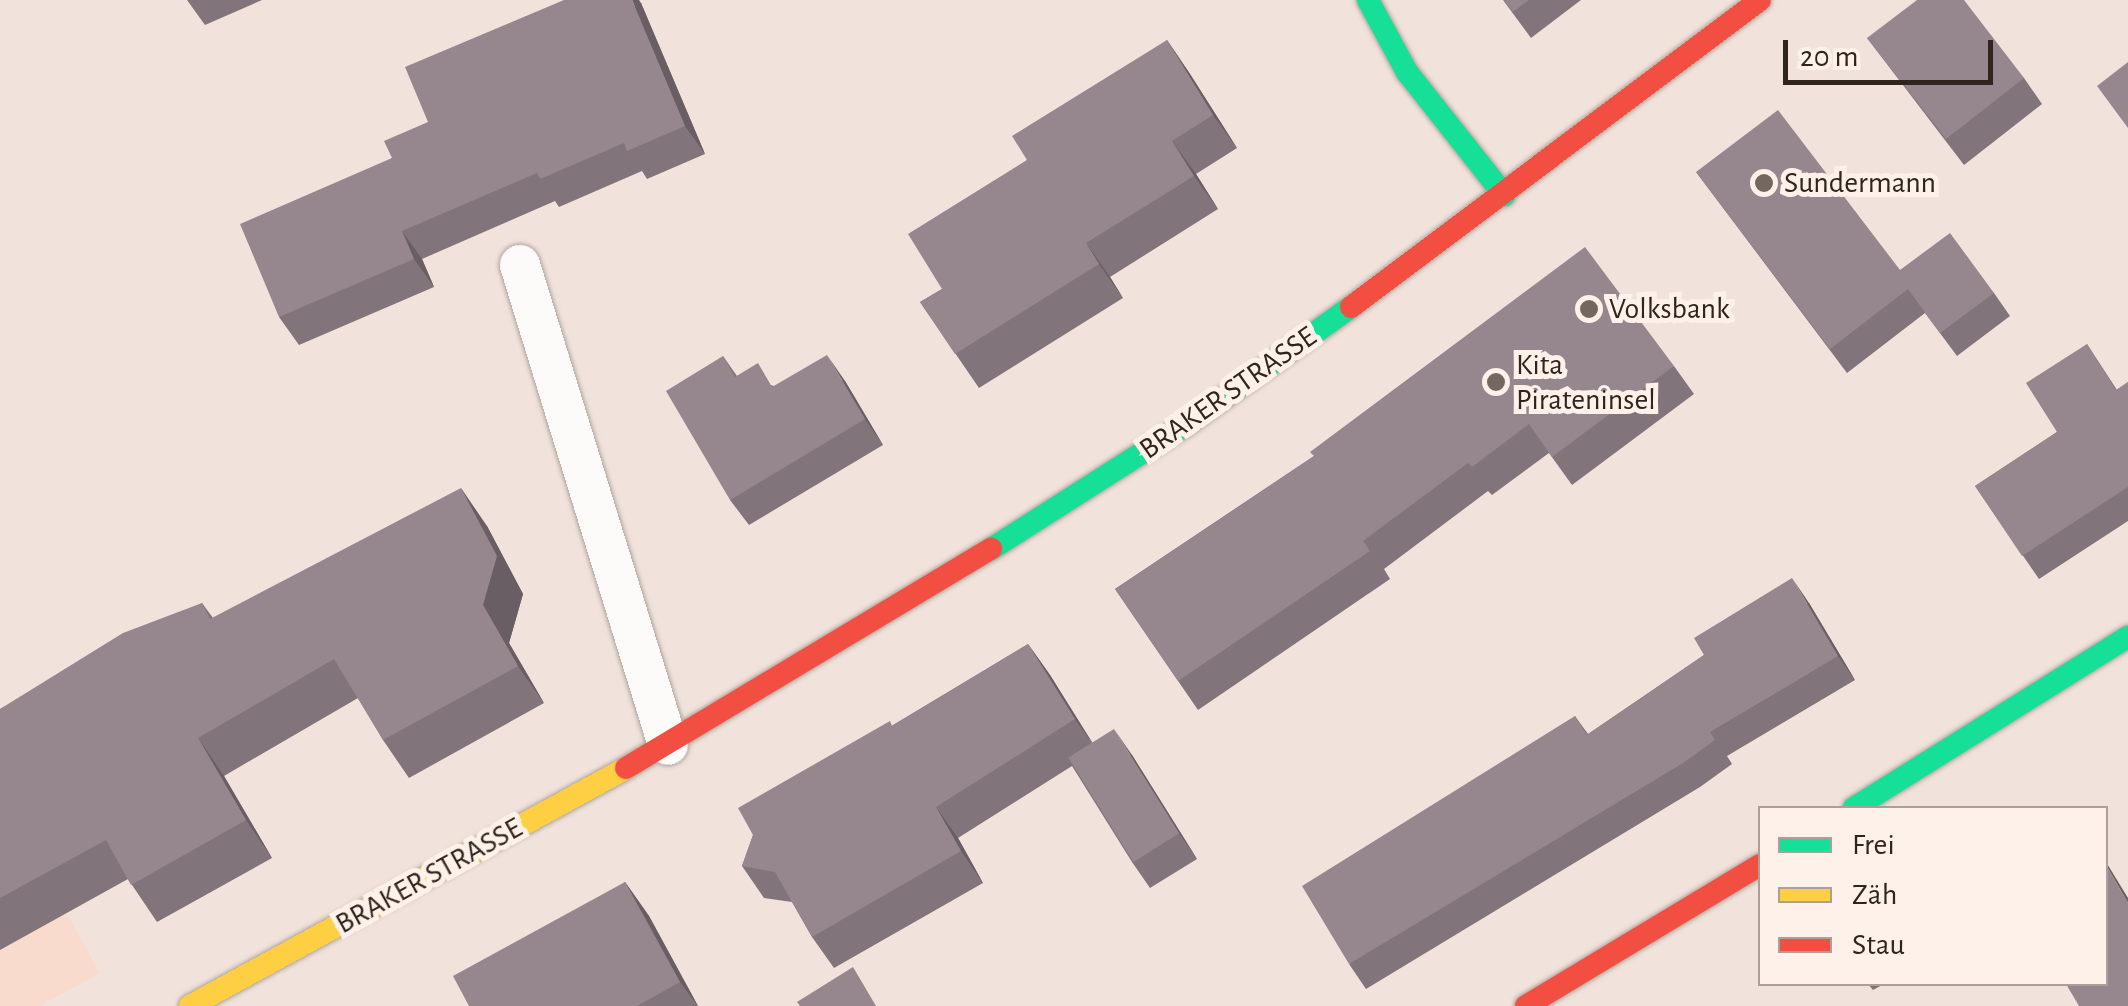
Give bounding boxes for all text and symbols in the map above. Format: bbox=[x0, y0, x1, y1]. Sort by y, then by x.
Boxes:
scale bar bbox=[1788, 20, 1998, 82]
text: 20 m bbox=[1800, 42, 1858, 72]
place label: Sundermann bbox=[1784, 165, 1936, 201]
marker: Sundermann bbox=[1753, 172, 1775, 194]
place label: Volksbank bbox=[1609, 291, 1730, 327]
marker: Volksbank bbox=[1578, 298, 1600, 320]
street label: BRAKER STRASSE bbox=[1133, 319, 1323, 467]
place label: Kita Pirateninsel bbox=[1516, 347, 1656, 418]
marker: Kita Pirateninsel bbox=[1485, 371, 1507, 393]
legend bbox=[1758, 806, 2108, 986]
street label: BRAKER STRASSE bbox=[329, 810, 529, 942]
text: Frei bbox=[1852, 830, 1895, 860]
text: Zäh bbox=[1852, 880, 1897, 910]
text: Stau bbox=[1852, 930, 1905, 960]

